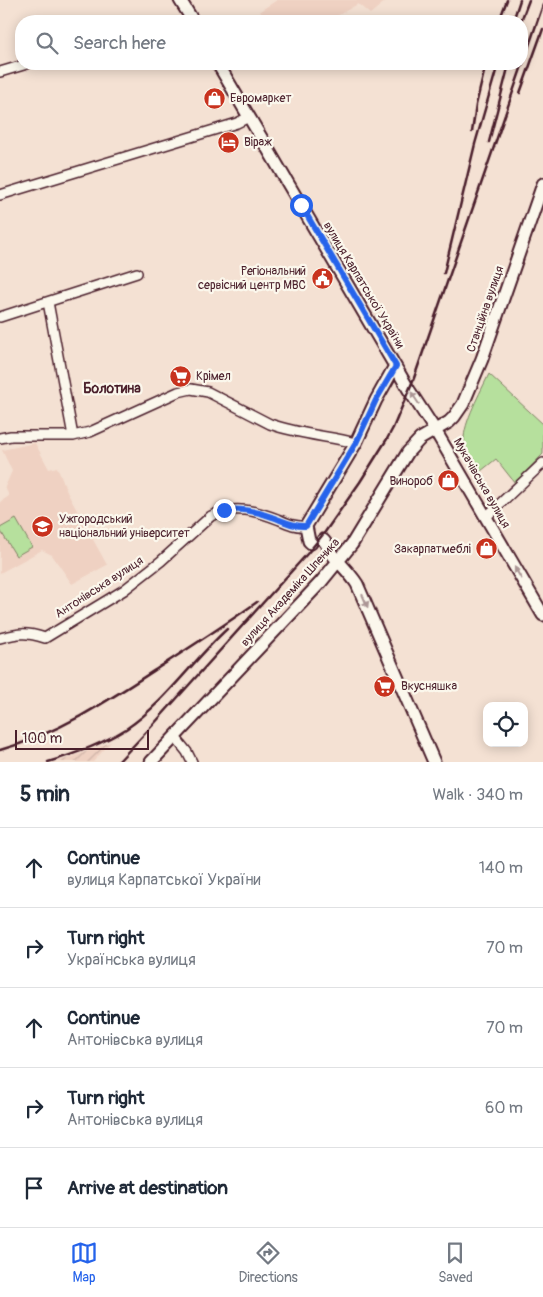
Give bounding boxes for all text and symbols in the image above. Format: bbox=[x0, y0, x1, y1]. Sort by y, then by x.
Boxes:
search box bbox=[15, 15, 528, 70]
icon: search bbox=[33, 29, 61, 57]
text: Search here bbox=[73, 31, 166, 55]
shop icon: Евромаркет bbox=[202, 86, 226, 110]
place label: Евромаркет bbox=[230, 91, 292, 106]
hotel icon: Віраж bbox=[216, 130, 240, 154]
place label: Віраж bbox=[244, 135, 272, 150]
route start bbox=[290, 194, 313, 217]
street label: вулиця Карпатської України bbox=[320, 219, 408, 352]
place label: Регіональний сервісний центр МВС bbox=[198, 264, 306, 293]
street label: Станційна вулиця bbox=[464, 264, 507, 354]
public building icon: Регіональний сервісний центр МВС bbox=[310, 266, 334, 290]
supermarket icon: Крімел bbox=[168, 364, 192, 388]
place label: Крімел bbox=[196, 369, 231, 384]
district label: Болотина bbox=[83, 380, 141, 397]
one-way arrow bbox=[410, 392, 419, 405]
street label: Мукачівська вулиця bbox=[450, 436, 514, 531]
shop icon: Винороб bbox=[437, 469, 461, 493]
place label: Винороб bbox=[389, 474, 433, 489]
route end bbox=[213, 499, 236, 522]
place label: Ужгородський національний університет bbox=[59, 512, 190, 541]
school or university icon: Ужгородський національний університет bbox=[31, 514, 55, 538]
street label: вулиця Академіка Шпеника bbox=[238, 535, 343, 650]
shop icon: Закарпатмеблі bbox=[475, 537, 499, 561]
place label: Закарпатмеблі bbox=[394, 542, 471, 557]
street label: Антонівська вулиця bbox=[52, 553, 146, 622]
one-way arrow bbox=[514, 566, 523, 579]
one-way arrow bbox=[361, 594, 369, 609]
supermarket icon: Вкусняшка bbox=[373, 674, 397, 698]
place label: Вкусняшка bbox=[401, 679, 458, 694]
map controls bbox=[483, 702, 528, 747]
button: locate bbox=[483, 702, 528, 747]
scale bar bbox=[15, 727, 149, 750]
text: 100 m bbox=[22, 730, 62, 747]
text: 5 min bbox=[20, 781, 70, 808]
text: Walk · 340 m bbox=[432, 785, 523, 805]
text: Continue bbox=[67, 846, 140, 870]
icon: ahead bbox=[20, 854, 48, 882]
text: 140 m bbox=[479, 858, 523, 878]
text: вулиця Карпатської України bbox=[67, 870, 261, 890]
text: Turn right bbox=[67, 926, 145, 950]
icon: right bbox=[20, 934, 48, 962]
text: 70 m bbox=[486, 938, 523, 958]
text: Українська вулиця bbox=[67, 950, 196, 970]
text: Continue bbox=[67, 1006, 140, 1030]
icon: ahead bbox=[20, 1014, 48, 1042]
text: 70 m bbox=[486, 1018, 523, 1038]
text: Антонівська вулиця bbox=[67, 1030, 203, 1050]
text: Turn right bbox=[67, 1086, 145, 1110]
icon: right bbox=[20, 1094, 48, 1122]
text: 60 m bbox=[485, 1098, 523, 1118]
text: Антонівська вулиця bbox=[67, 1110, 203, 1130]
icon: arrive bbox=[20, 1174, 48, 1202]
text: Arrive at destination bbox=[67, 1176, 228, 1200]
tab: Map bbox=[70, 1239, 98, 1286]
tab: Directions bbox=[238, 1239, 298, 1286]
tab: Saved bbox=[438, 1239, 473, 1286]

